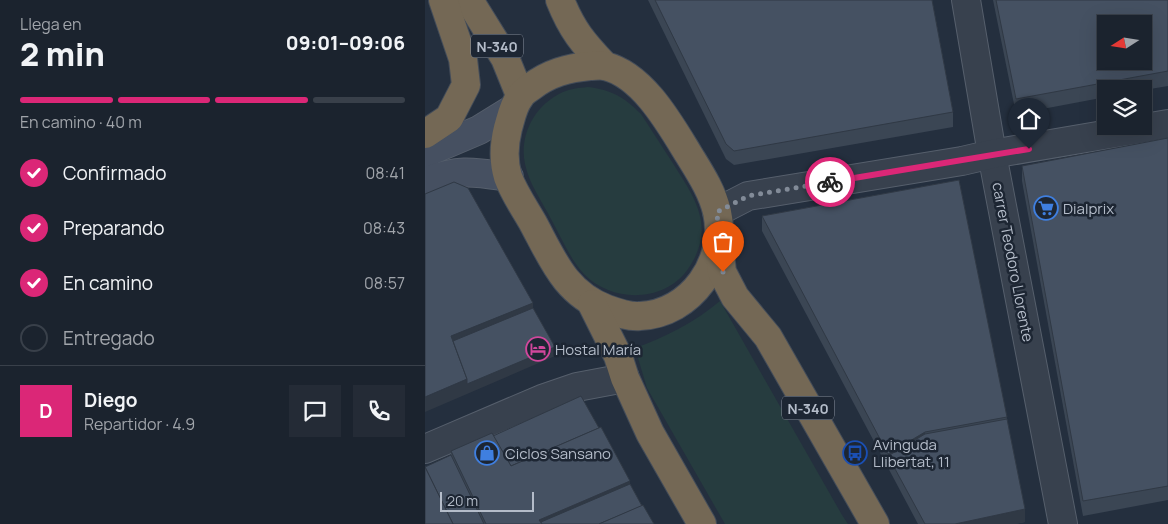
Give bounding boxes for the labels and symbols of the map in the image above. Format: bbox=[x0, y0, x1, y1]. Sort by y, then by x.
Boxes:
north arrow bbox=[1097, 15, 1153, 70]
road number: N-340 bbox=[471, 34, 523, 58]
pin bbox=[1008, 98, 1050, 149]
courier bbox=[805, 157, 855, 207]
street label: carrer Teodoro Llorente bbox=[987, 181, 1039, 344]
supermarket icon: Dialprix bbox=[1033, 195, 1059, 221]
place label: Dialprix bbox=[1063, 198, 1114, 219]
pin bbox=[702, 221, 744, 272]
hotel icon: Hostal María bbox=[525, 336, 551, 362]
place label: Hostal María bbox=[555, 339, 641, 360]
road number: N-340 bbox=[782, 396, 834, 419]
place label: Avinguda Llibertat, 11 bbox=[873, 434, 950, 472]
shop icon: Ciclos Sansano bbox=[474, 440, 500, 466]
bus stop icon: Avinguda Llibertat, 11 bbox=[842, 440, 868, 466]
place label: Ciclos Sansano bbox=[505, 443, 611, 464]
scale bar bbox=[440, 489, 534, 512]

